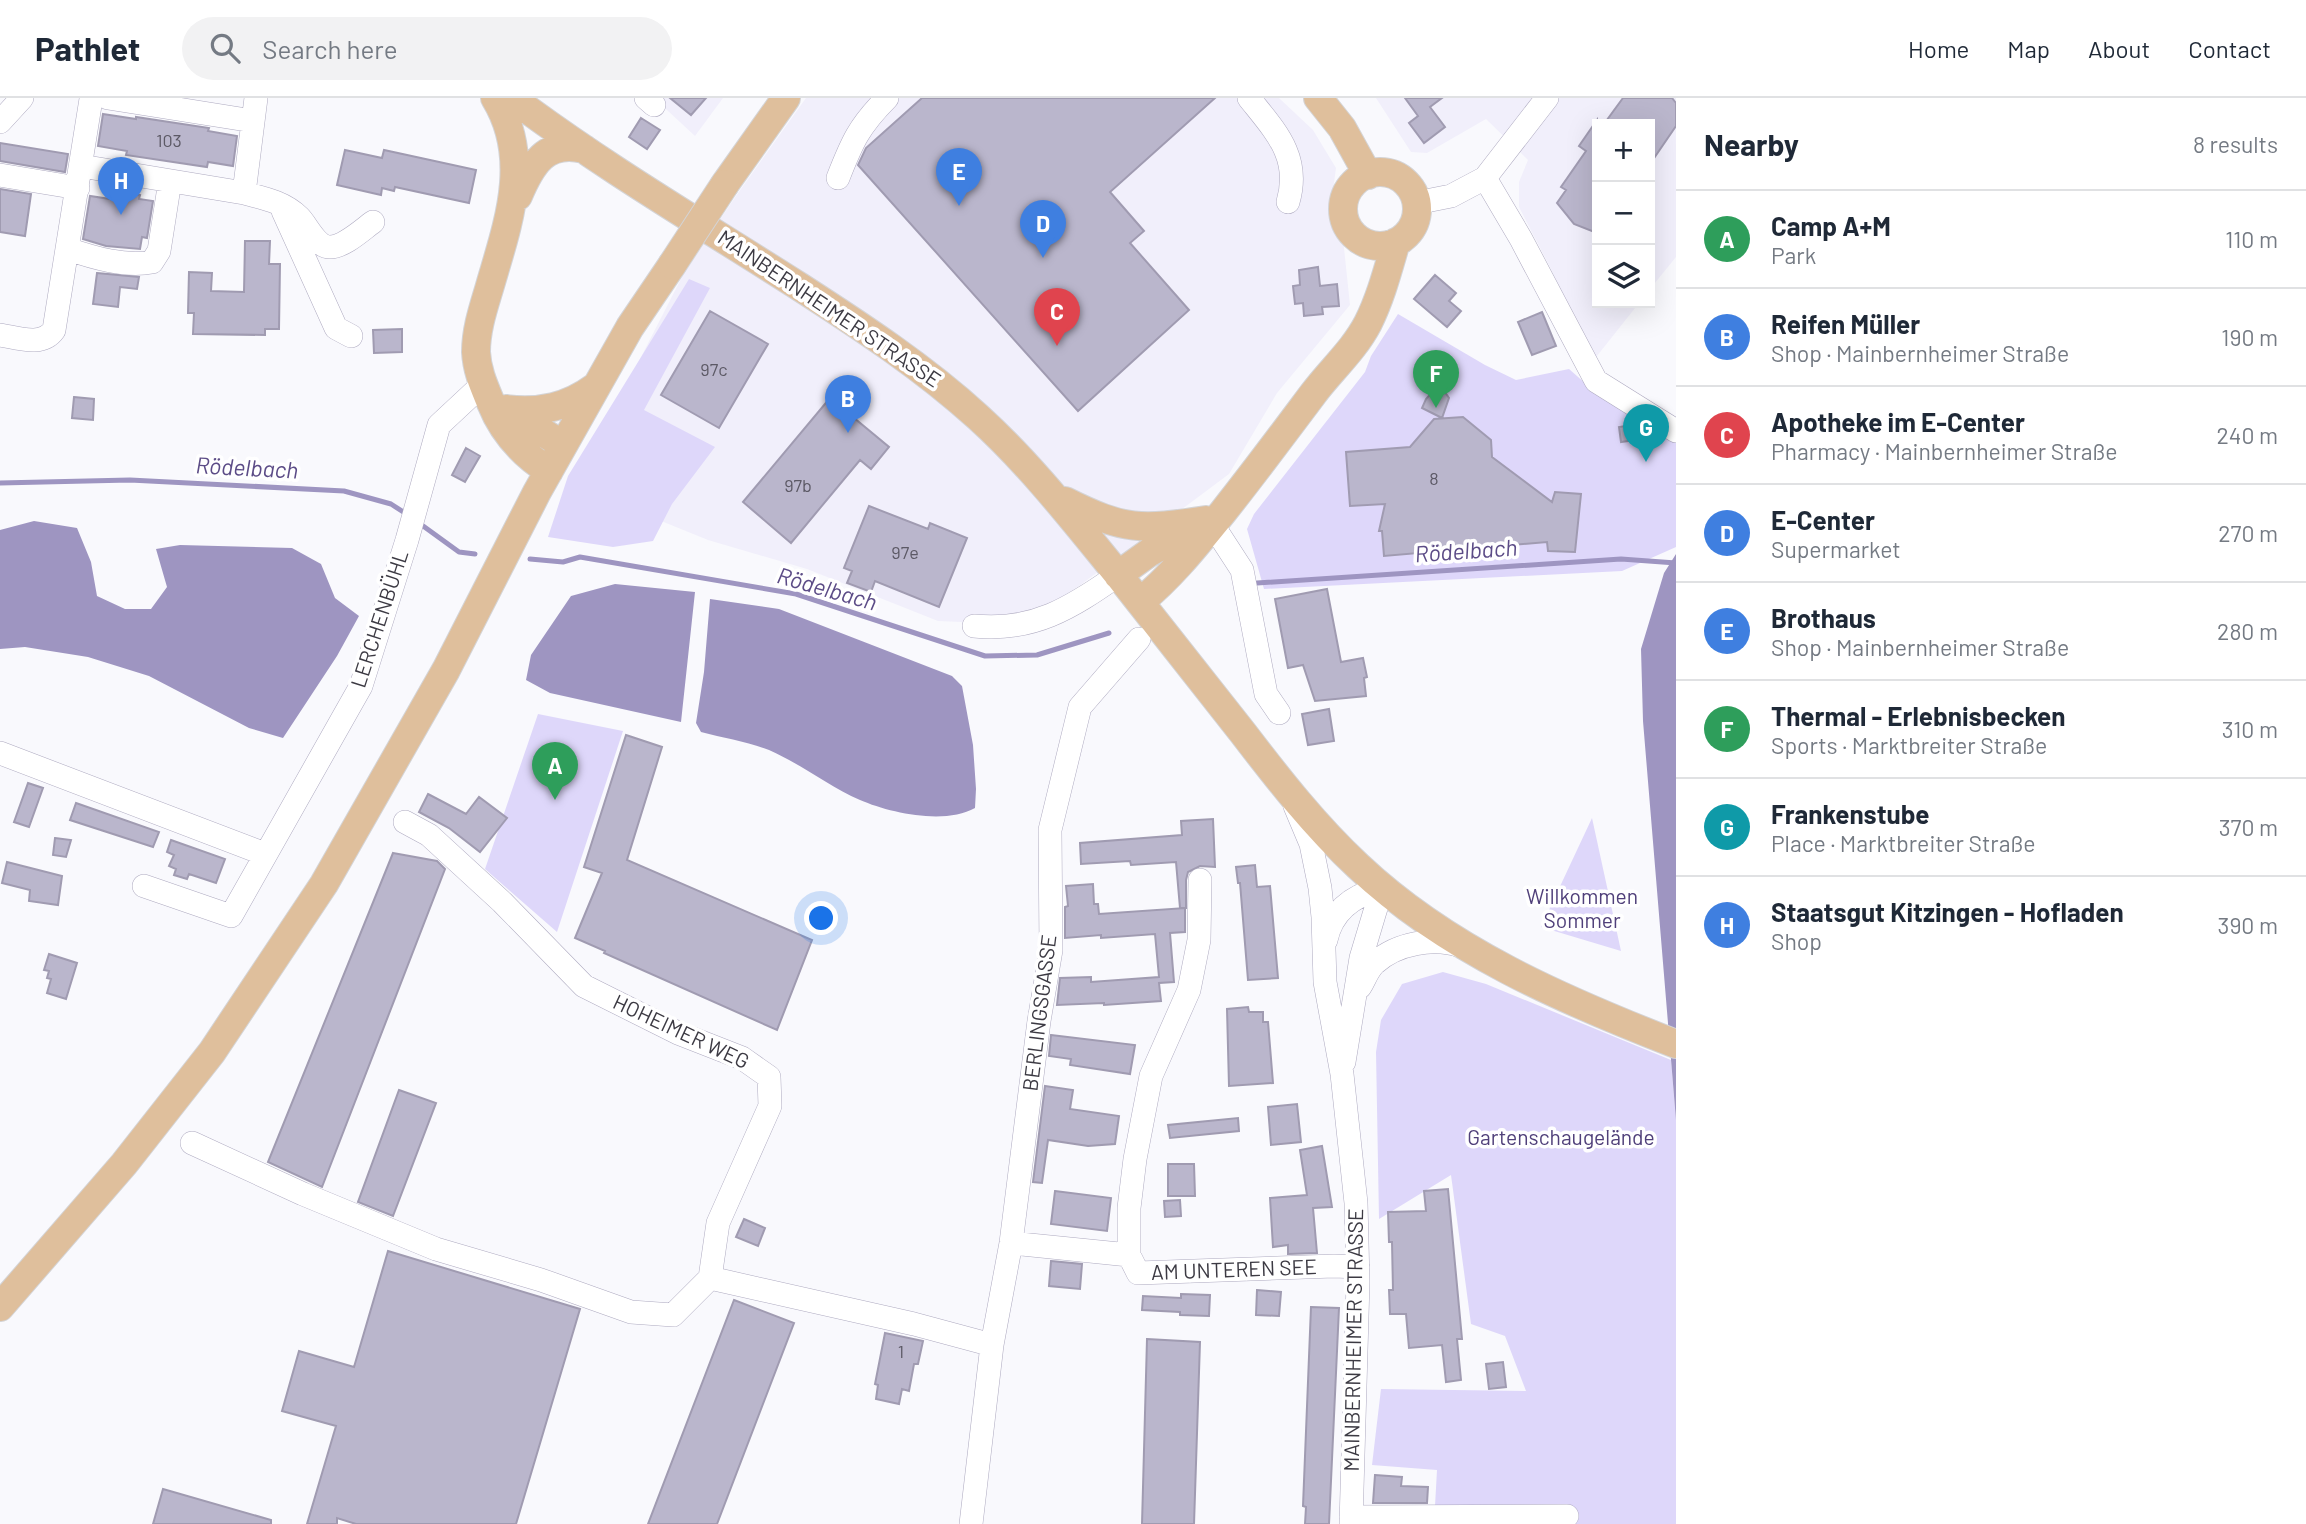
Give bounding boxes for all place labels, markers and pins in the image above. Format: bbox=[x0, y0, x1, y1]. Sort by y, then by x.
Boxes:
pin: E bbox=[936, 148, 982, 206]
pin: H bbox=[98, 157, 144, 215]
pin: D bbox=[1020, 200, 1066, 258]
pin: C bbox=[1034, 288, 1080, 346]
pin: F bbox=[1413, 350, 1459, 408]
pin: B bbox=[825, 375, 871, 433]
pin: G bbox=[1623, 404, 1669, 462]
pin: A bbox=[532, 742, 578, 800]

